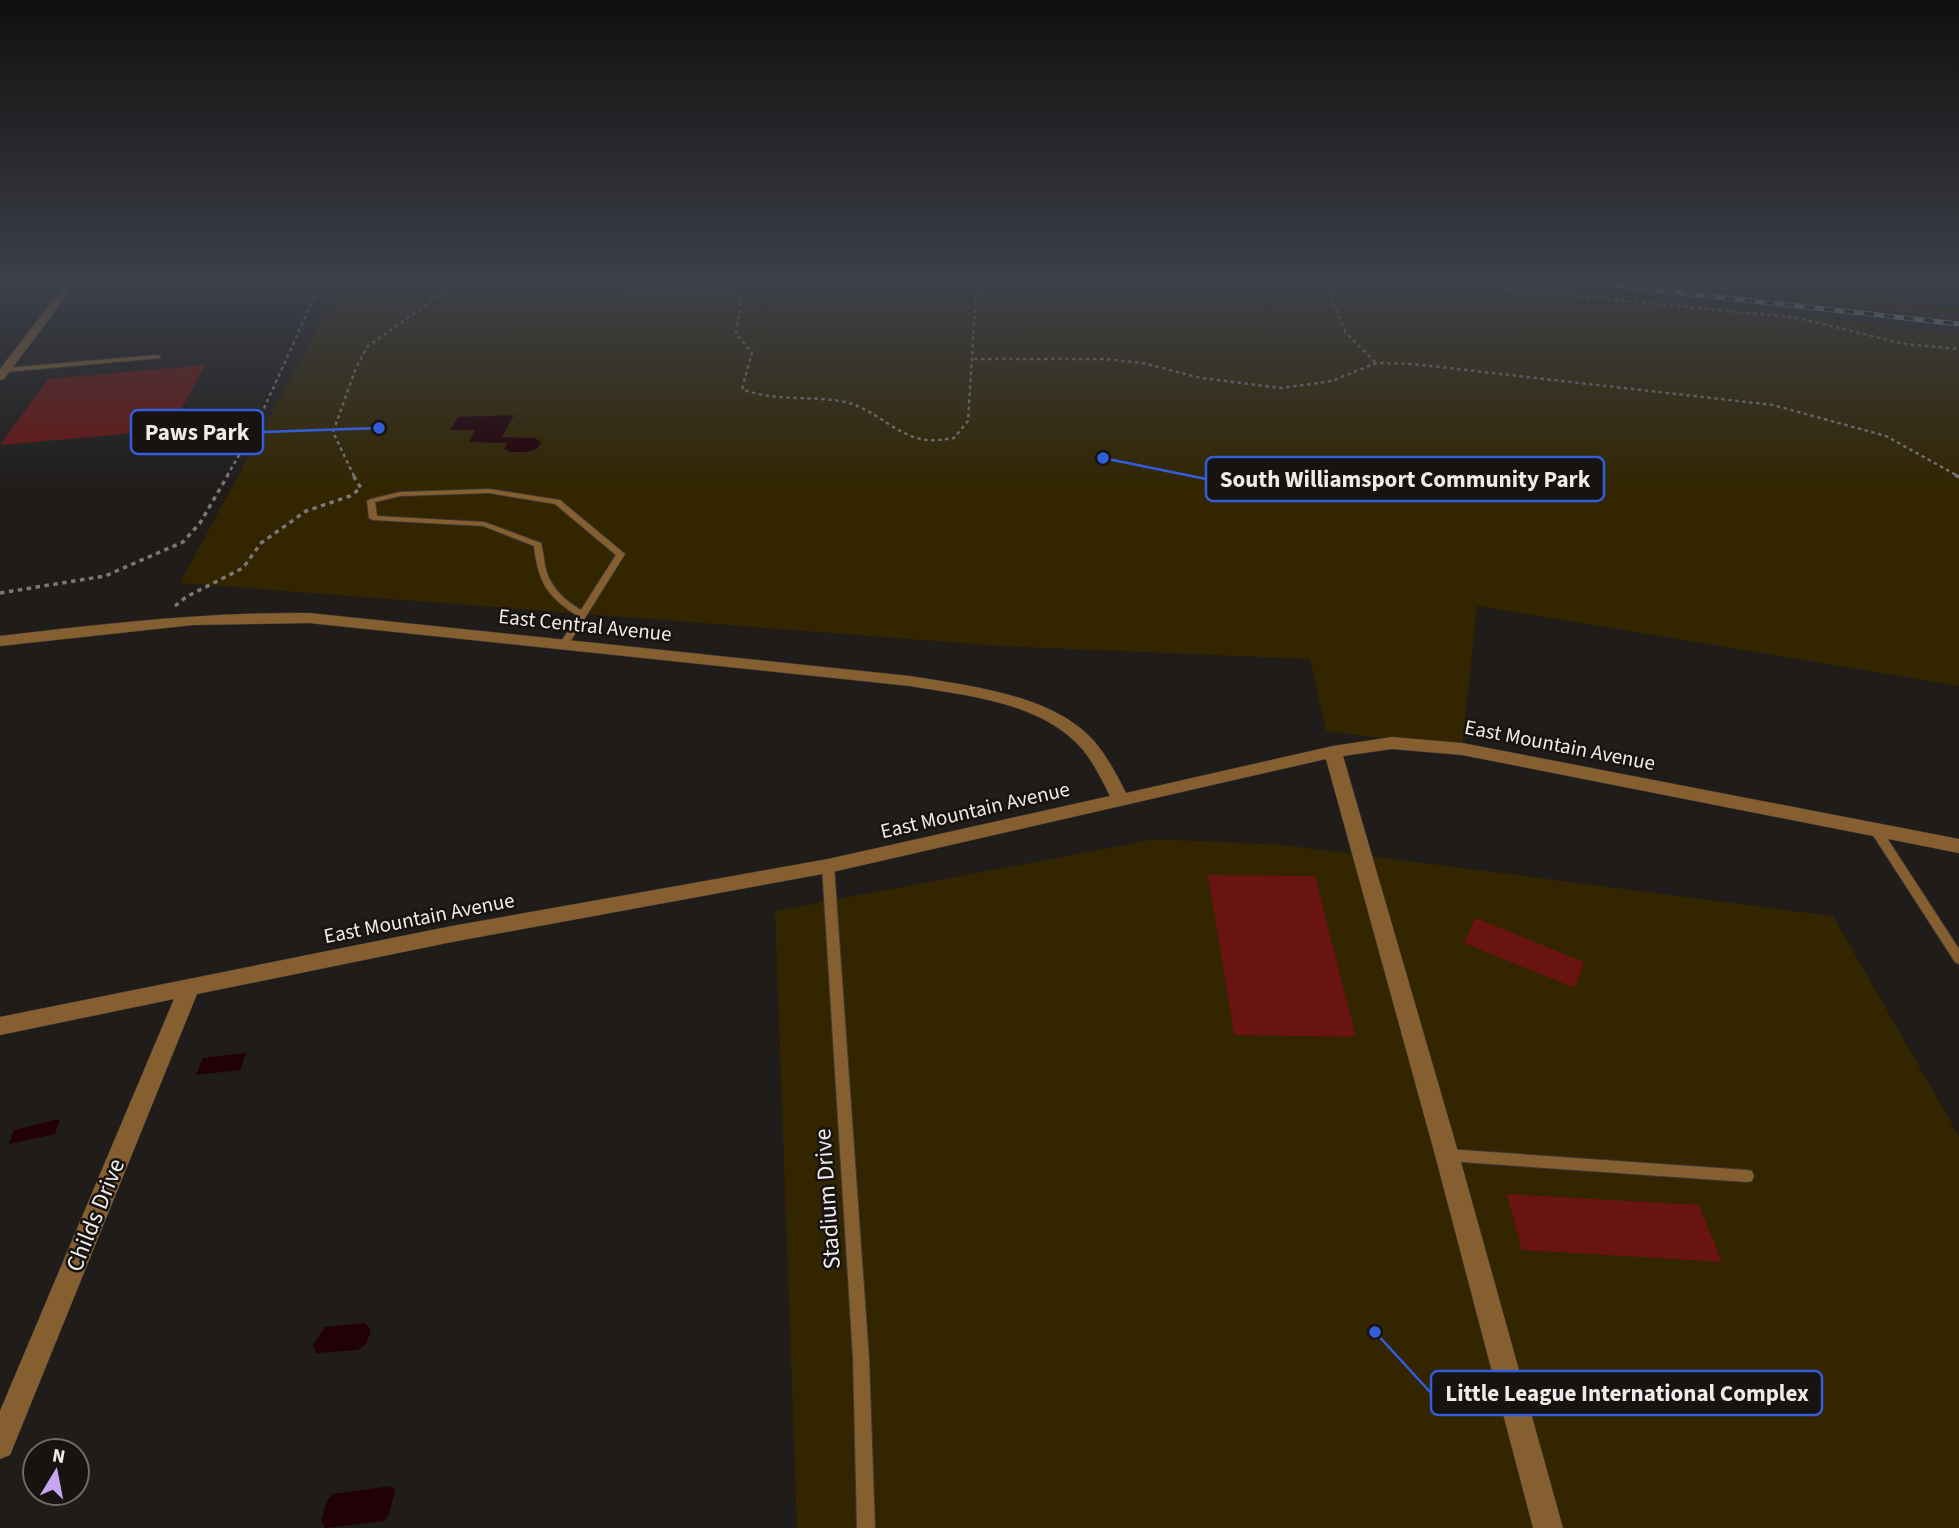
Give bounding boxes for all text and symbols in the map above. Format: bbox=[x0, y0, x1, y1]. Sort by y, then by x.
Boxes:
callout: Paws Park bbox=[131, 410, 263, 454]
text: Paws Park bbox=[145, 416, 250, 449]
callout: South Williamsport Community Park bbox=[1206, 457, 1604, 501]
text: South Williamsport Community Park bbox=[1220, 463, 1591, 496]
street label: East Central Avenue bbox=[497, 601, 673, 649]
street label: East Mountain Avenue bbox=[1462, 712, 1658, 778]
street label: East Mountain Avenue bbox=[877, 774, 1073, 846]
street label: East Mountain Avenue bbox=[321, 885, 517, 951]
street label: Stadium Drive bbox=[805, 1127, 850, 1270]
street label: Childs Drive bbox=[57, 1153, 134, 1277]
callout: Little League International Complex bbox=[1431, 1371, 1822, 1415]
text: Little League International Complex bbox=[1445, 1377, 1809, 1410]
north arrow bbox=[21, 1437, 91, 1507]
text: N bbox=[50, 1442, 67, 1471]

